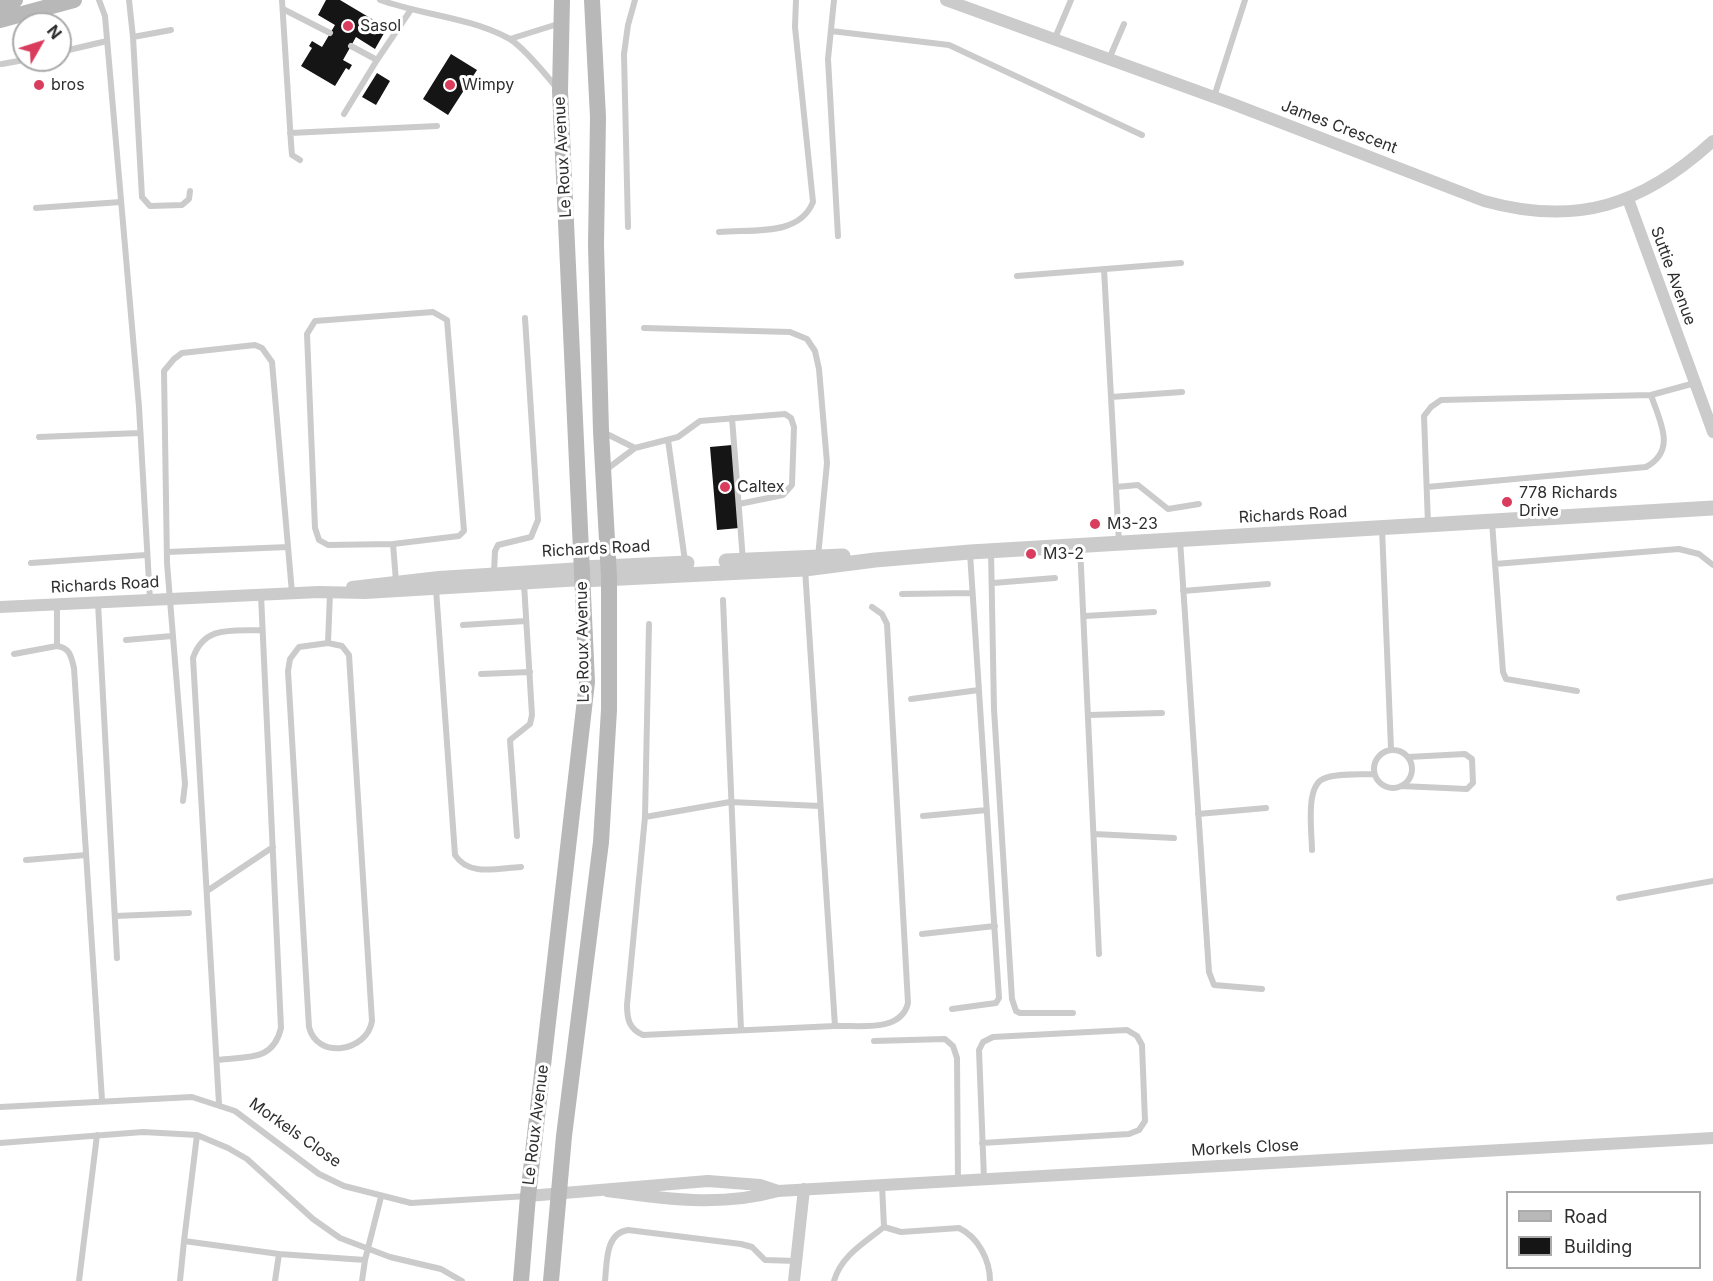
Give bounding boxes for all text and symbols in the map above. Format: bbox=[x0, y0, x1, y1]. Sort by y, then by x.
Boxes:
north arrow bbox=[12, 12, 72, 72]
place label: Sasol bbox=[360, 16, 401, 36]
marker: Sasol bbox=[341, 19, 355, 33]
text: N bbox=[43, 21, 66, 43]
place label: bros bbox=[51, 75, 85, 95]
place label: Wimpy bbox=[462, 75, 514, 95]
marker: bros bbox=[32, 78, 46, 92]
marker: Wimpy bbox=[443, 78, 457, 92]
street label: Le Roux Avenue bbox=[550, 96, 576, 218]
street label: James Crescent bbox=[1278, 96, 1400, 158]
street label: Suttie Avenue bbox=[1646, 224, 1700, 328]
place label: Caltex bbox=[737, 477, 785, 497]
marker: Caltex bbox=[718, 480, 732, 494]
place label: 778 Richards Drive bbox=[1519, 483, 1617, 521]
marker: 778 Richards Drive bbox=[1500, 495, 1514, 509]
street label: Richards Road bbox=[1238, 503, 1348, 527]
place label: M3-23 bbox=[1107, 514, 1158, 534]
marker: M3-23 bbox=[1088, 517, 1102, 531]
street label: Richards Road bbox=[541, 537, 651, 561]
place label: M3-2 bbox=[1043, 544, 1084, 564]
marker: M3-2 bbox=[1024, 547, 1038, 561]
street label: Richards Road bbox=[50, 573, 160, 597]
street label: Le Roux Avenue bbox=[572, 581, 594, 703]
street label: Le Roux Avenue bbox=[519, 1064, 553, 1186]
street label: Morkels Close bbox=[245, 1094, 345, 1172]
street label: Morkels Close bbox=[1191, 1136, 1299, 1160]
legend bbox=[1506, 1191, 1701, 1269]
text: Road bbox=[1564, 1206, 1607, 1227]
text: Building bbox=[1564, 1236, 1632, 1257]

